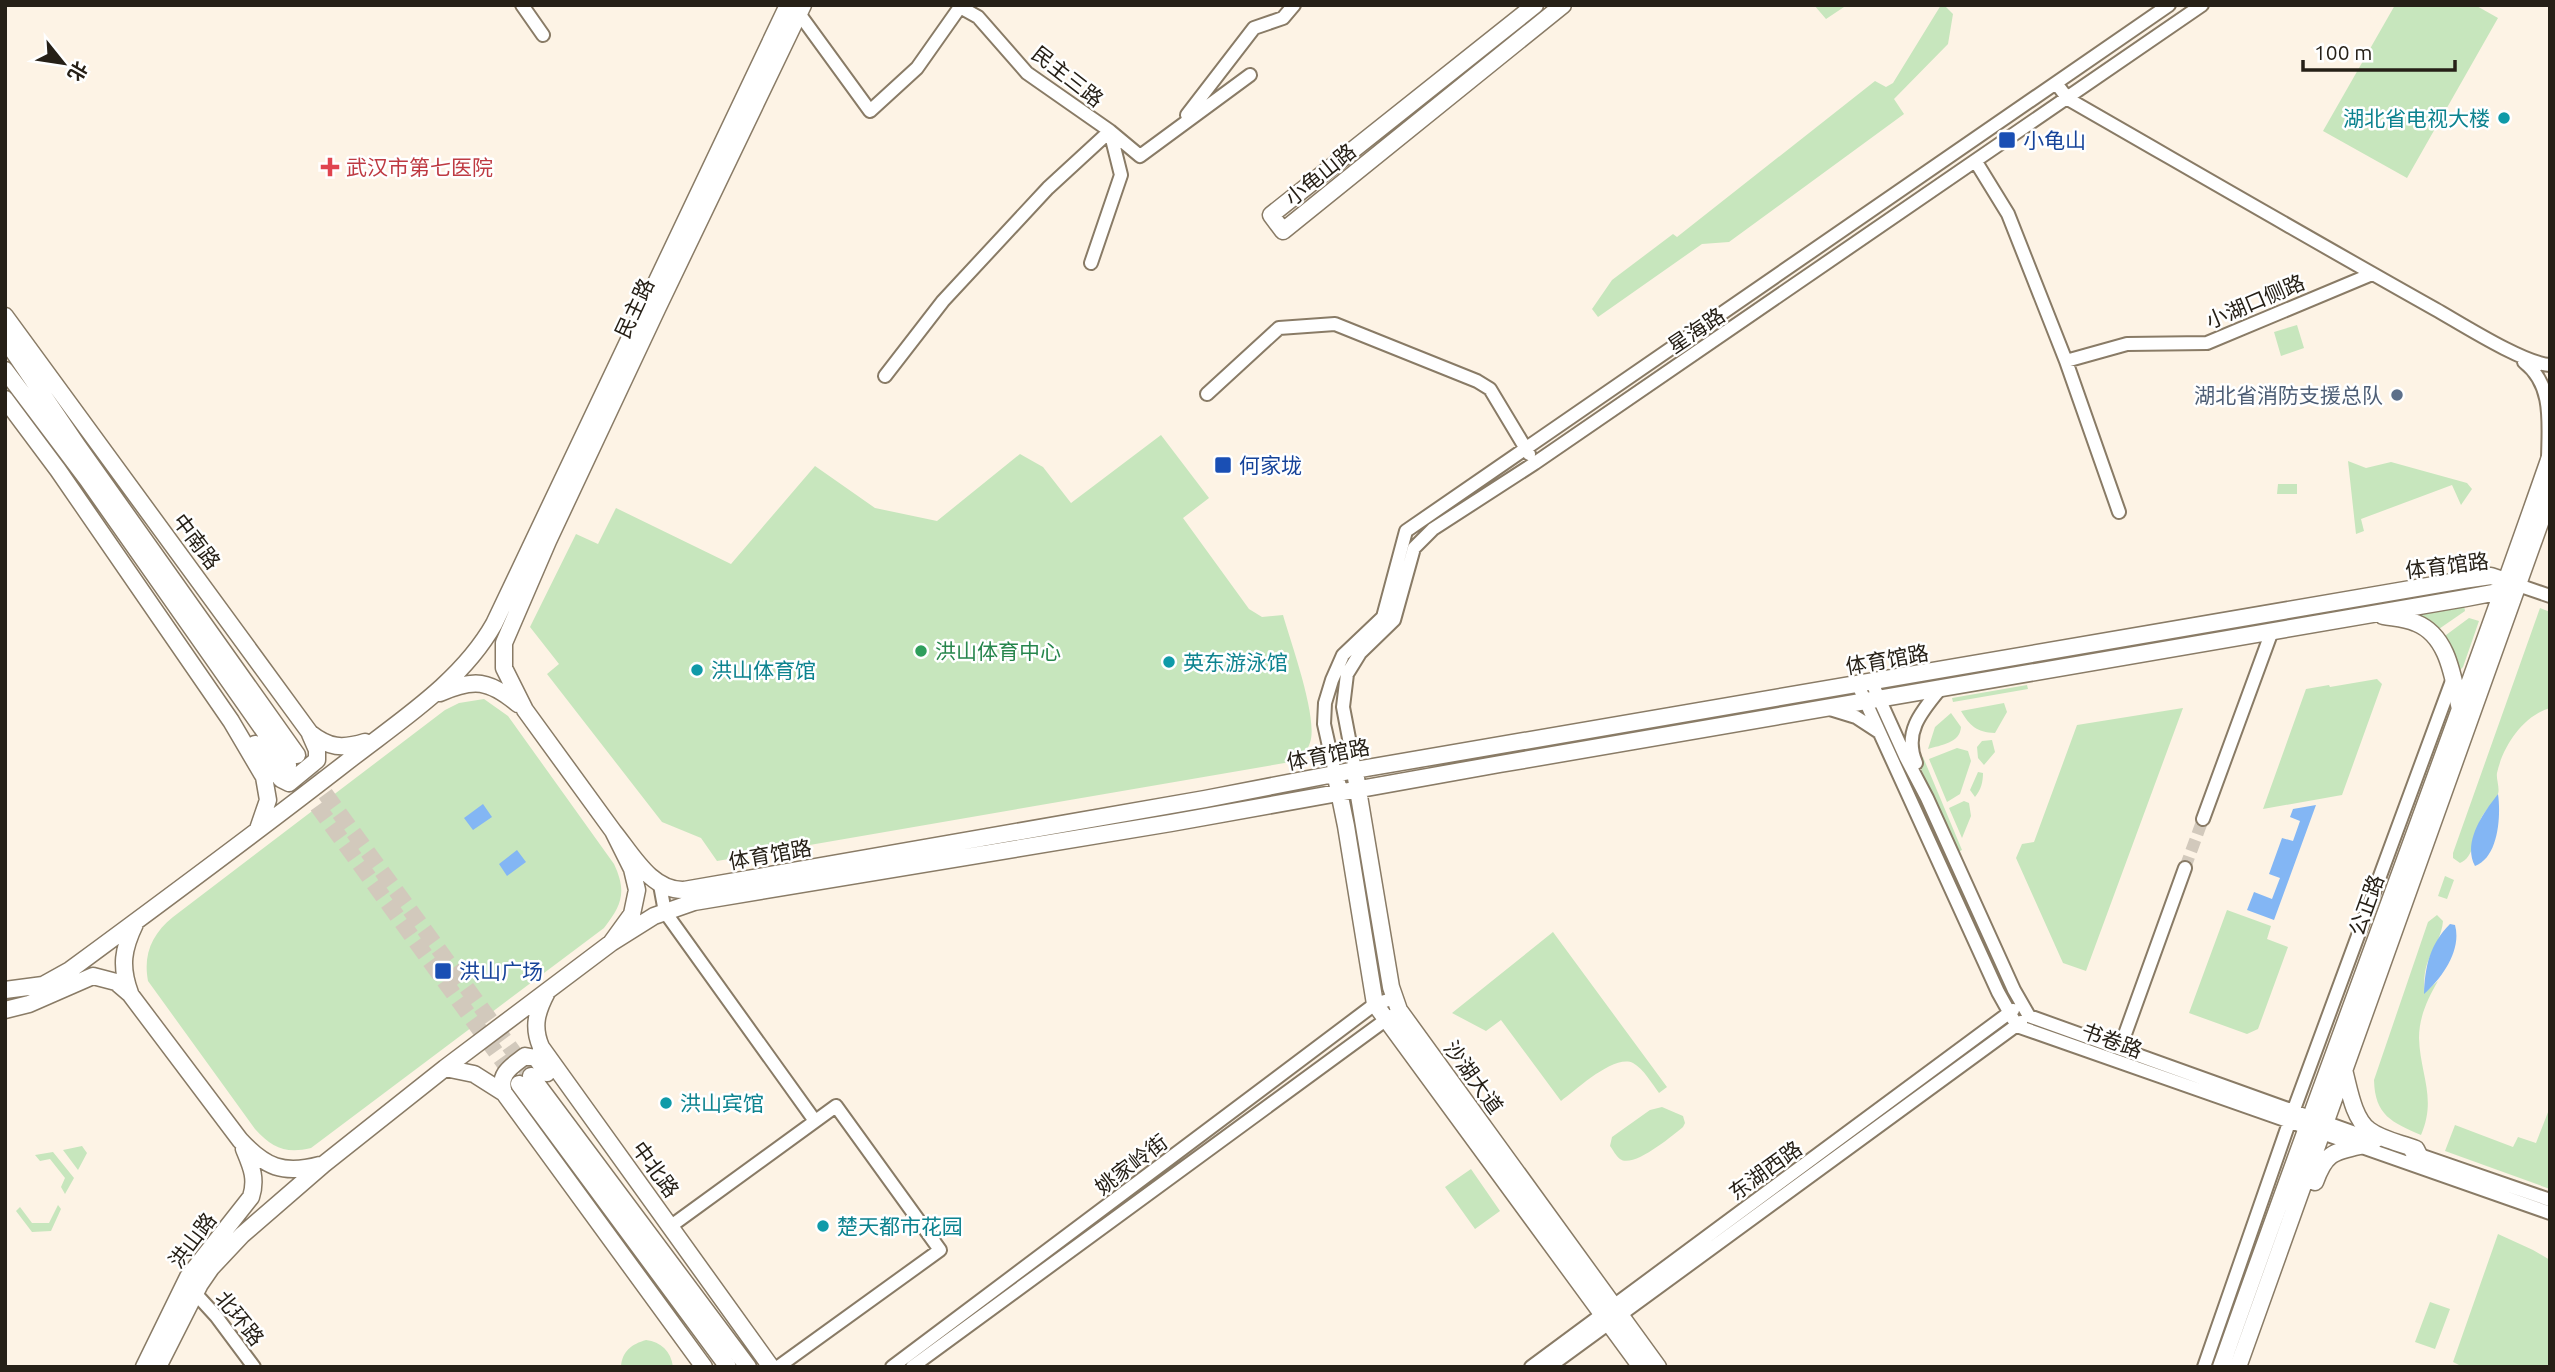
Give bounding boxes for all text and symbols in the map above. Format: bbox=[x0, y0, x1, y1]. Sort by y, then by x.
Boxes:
north arrow bbox=[28, 28, 98, 98]
scale bar bbox=[2303, 28, 2455, 72]
text: 100 m bbox=[2314, 40, 2372, 64]
street label: 民主三路 bbox=[1028, 41, 1108, 111]
text: 北 bbox=[63, 58, 92, 85]
place label: 湖北省电视大楼 bbox=[2343, 106, 2490, 130]
marker: 湖北省电视大楼 bbox=[2496, 110, 2512, 126]
place label: 小龟山 bbox=[2023, 128, 2086, 152]
marker: 小龟山 bbox=[1997, 130, 2017, 150]
street label: 小龟山路 bbox=[1280, 138, 1360, 210]
place label: 武汉市第七医院 bbox=[346, 155, 493, 179]
marker: 武汉市第七医院 bbox=[320, 157, 340, 177]
street label: 小湖口侧路 bbox=[2202, 269, 2308, 333]
street label: 民主路 bbox=[610, 274, 658, 342]
street label: 星海路 bbox=[1663, 302, 1729, 358]
place label: 湖北省消防支援总队 bbox=[2194, 383, 2383, 407]
marker: 湖北省消防支援总队 bbox=[2389, 387, 2405, 403]
place label: 何家垅 bbox=[1239, 453, 1302, 477]
marker: 何家垅 bbox=[1213, 455, 1233, 475]
street label: 中南路 bbox=[168, 509, 226, 573]
street label: 体育馆路 bbox=[2404, 548, 2490, 582]
place label: 洪山体育中心 bbox=[935, 639, 1061, 663]
street label: 体育馆路 bbox=[1844, 640, 1930, 678]
marker: 洪山体育中心 bbox=[913, 643, 929, 659]
place label: 英东游泳馆 bbox=[1183, 650, 1288, 674]
marker: 英东游泳馆 bbox=[1161, 654, 1177, 670]
place label: 洪山体育馆 bbox=[711, 658, 816, 682]
marker: 洪山体育馆 bbox=[689, 662, 705, 678]
street label: 体育馆路 bbox=[1284, 734, 1372, 774]
street label: 体育馆路 bbox=[727, 835, 813, 873]
street label: 公正路 bbox=[2344, 871, 2388, 939]
place label: 洪山广场 bbox=[459, 959, 543, 983]
marker: 洪山广场 bbox=[433, 961, 453, 981]
street label: 书卷路 bbox=[2078, 1018, 2146, 1062]
street label: 沙湖大道 bbox=[1440, 1036, 1508, 1118]
place label: 洪山宾馆 bbox=[680, 1091, 764, 1115]
marker: 洪山宾馆 bbox=[658, 1095, 674, 1111]
street label: 姚家岭街 bbox=[1090, 1129, 1172, 1199]
street label: 中北路 bbox=[628, 1136, 684, 1202]
street label: 东湖西路 bbox=[1724, 1136, 1806, 1204]
street label: 洪山路 bbox=[163, 1208, 221, 1272]
place label: 楚天都市花园 bbox=[837, 1214, 963, 1238]
marker: 楚天都市花园 bbox=[815, 1218, 831, 1234]
street label: 北环路 bbox=[211, 1286, 269, 1350]

